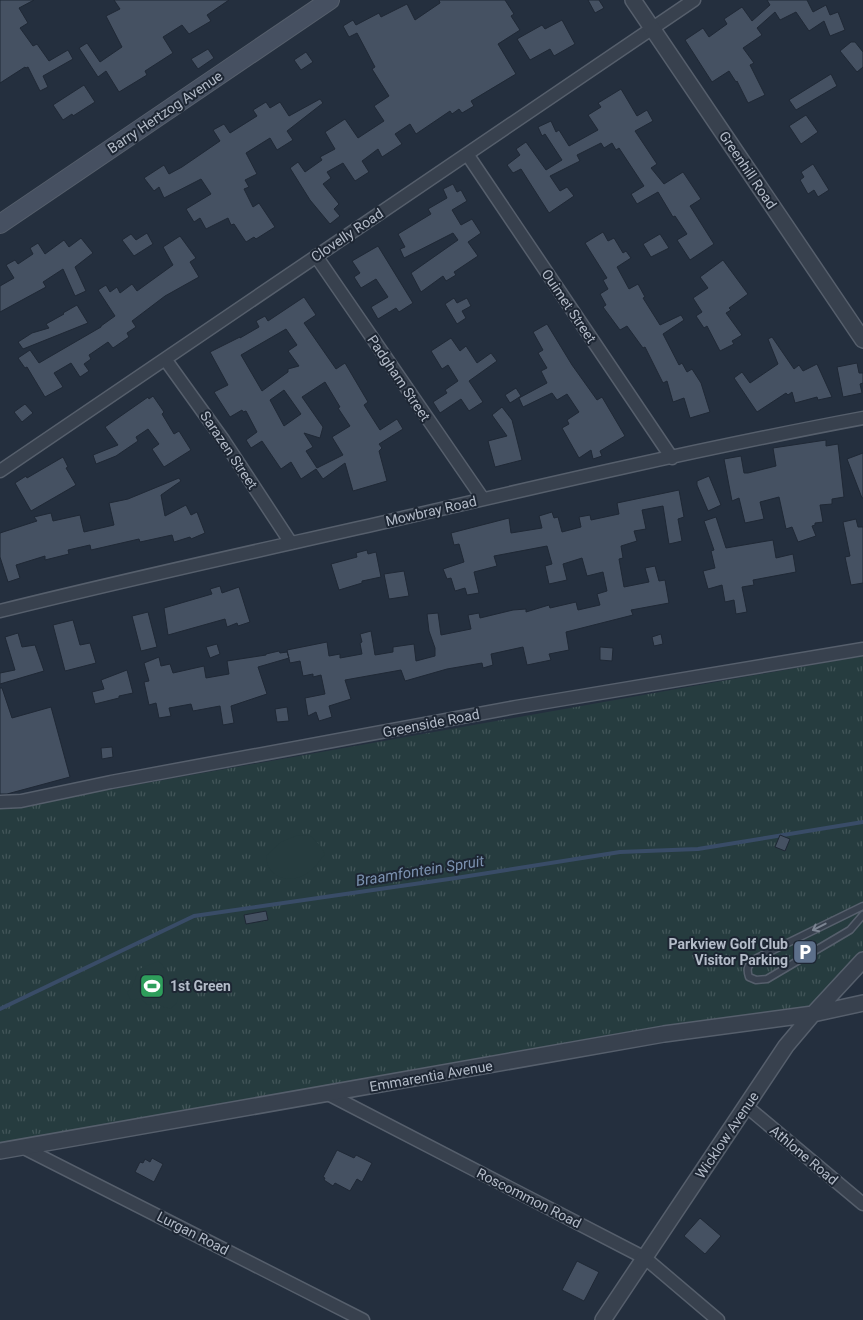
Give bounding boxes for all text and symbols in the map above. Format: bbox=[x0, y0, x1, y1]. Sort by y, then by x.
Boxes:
street label: Barry Hertzog Avenue bbox=[105, 68, 225, 156]
street label: Greenhill Road bbox=[716, 128, 780, 212]
street label: Clovelly Road bbox=[308, 205, 386, 265]
street label: Ouimet Street bbox=[538, 266, 600, 346]
street label: Padgham Street bbox=[364, 332, 434, 424]
street label: Sarazen Street bbox=[197, 408, 261, 492]
street label: Mowbray Road bbox=[384, 493, 478, 529]
street label: Greenside Road bbox=[381, 706, 481, 740]
water label: Braamfontein Spruit bbox=[355, 852, 486, 890]
one-way arrow bbox=[811, 922, 826, 932]
place label: Parkview Golf Club Visitor Parking bbox=[669, 936, 788, 968]
parking icon: Parkview Golf Club Visitor Parking bbox=[792, 939, 818, 965]
sports icon: 1st Green bbox=[139, 973, 165, 999]
place label: 1st Green bbox=[170, 978, 231, 994]
street label: Emmarentia Avenue bbox=[368, 1057, 494, 1095]
street label: Wicklow Avenue bbox=[692, 1088, 762, 1182]
street label: Athlone Road bbox=[767, 1122, 841, 1188]
street label: Roscommon Road bbox=[474, 1165, 584, 1231]
street label: Lurgan Road bbox=[154, 1208, 232, 1258]

